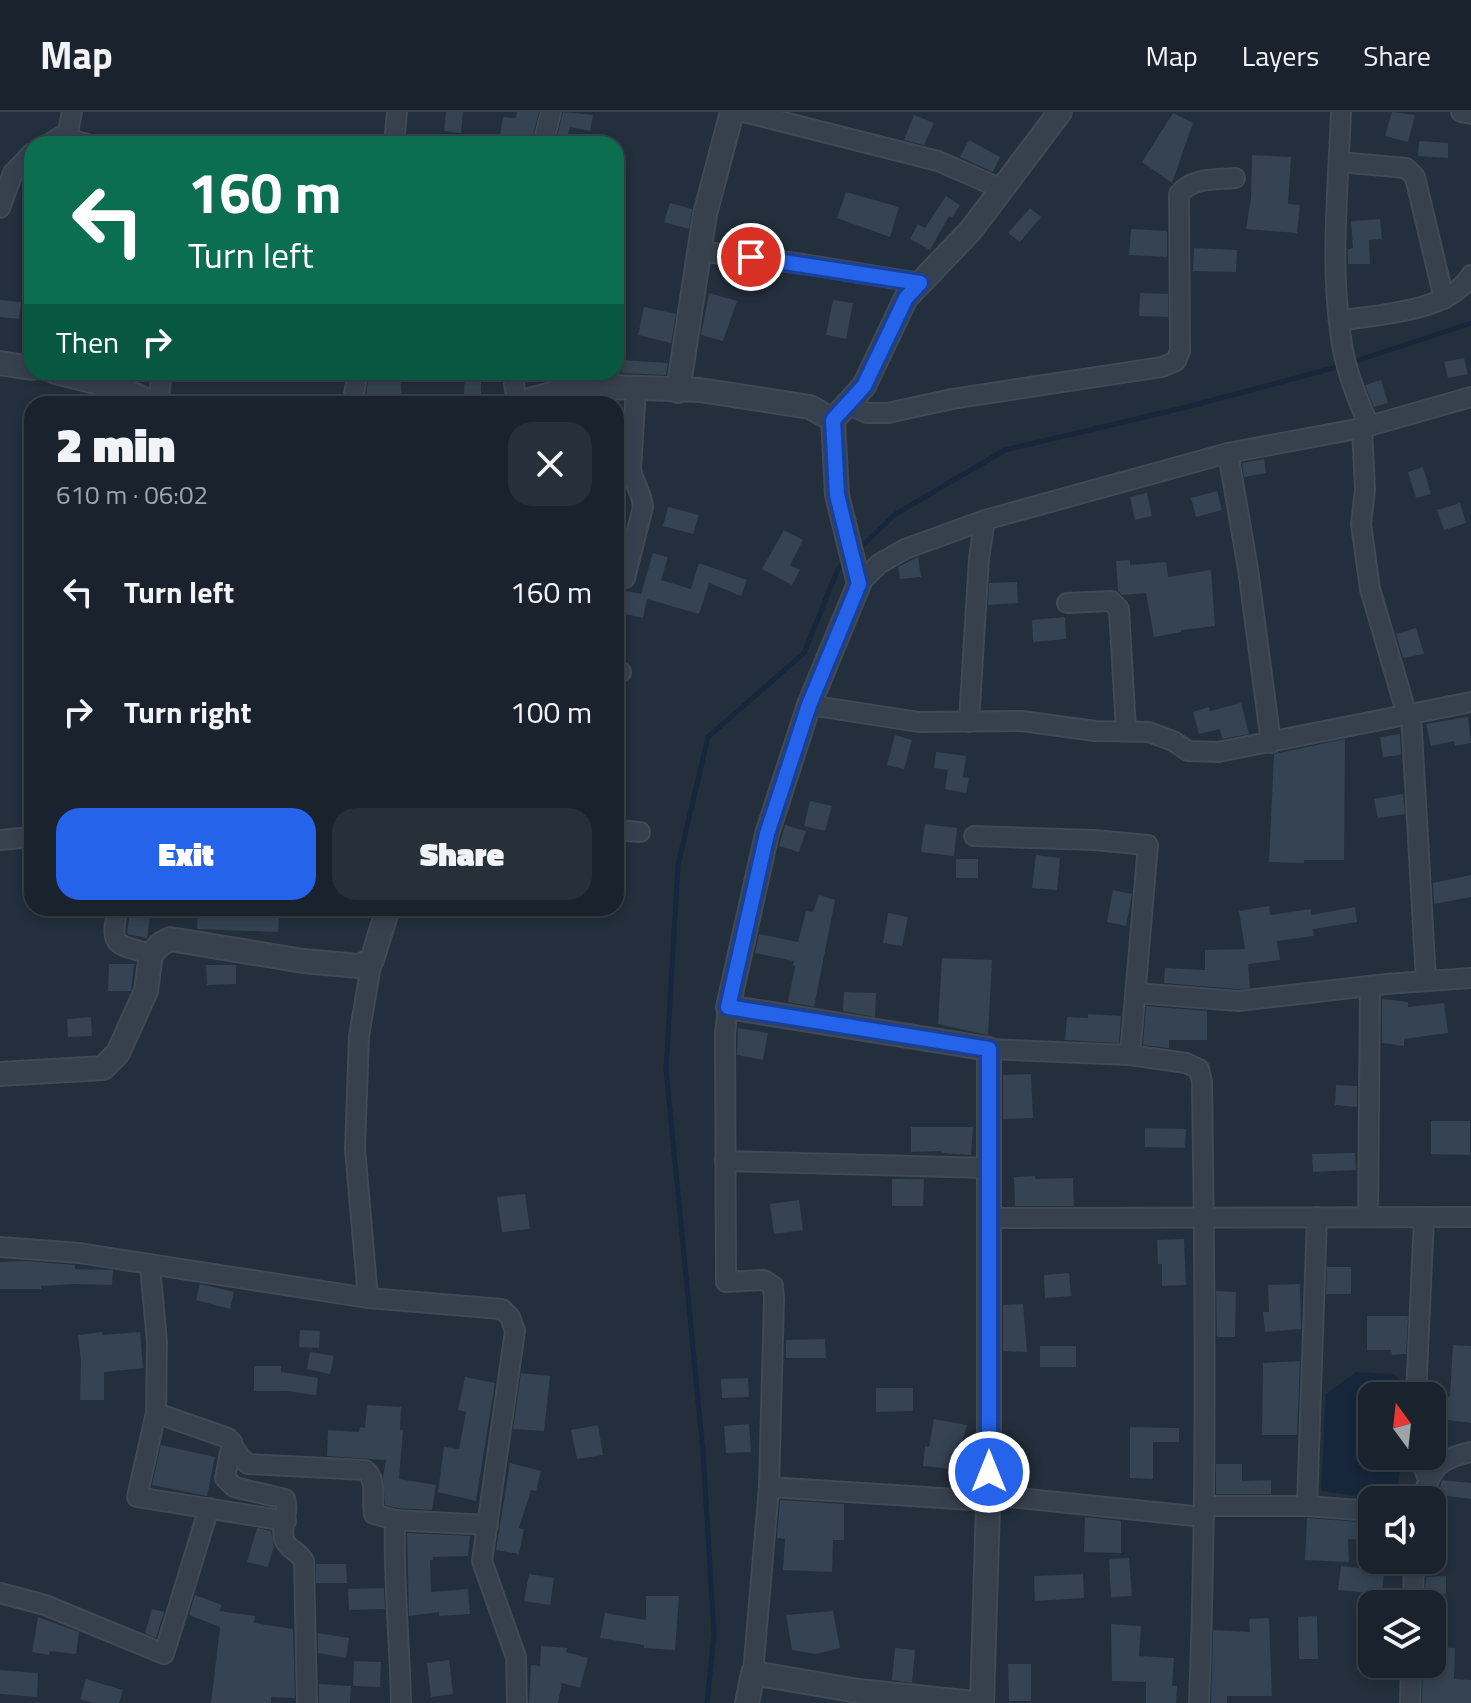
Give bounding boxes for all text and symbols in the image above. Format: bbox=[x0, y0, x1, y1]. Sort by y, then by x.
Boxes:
text: Map bbox=[40, 26, 113, 84]
text: Map bbox=[1145, 34, 1198, 77]
text: Layers bbox=[1242, 34, 1319, 77]
text: Share bbox=[1363, 34, 1431, 77]
text: 160 m bbox=[188, 150, 341, 235]
icon: left bbox=[56, 168, 160, 272]
pin bbox=[717, 223, 785, 291]
text: Turn left bbox=[188, 227, 314, 282]
icon: arrive bbox=[729, 235, 773, 279]
text: Then bbox=[56, 319, 119, 365]
icon: right bbox=[135, 320, 179, 364]
text: 2 min bbox=[56, 408, 175, 481]
button: close bbox=[508, 422, 592, 506]
text: 610 m · 06:02 bbox=[56, 475, 208, 514]
text: Turn left bbox=[124, 569, 234, 615]
text: 160 m bbox=[510, 569, 592, 615]
icon: left bbox=[56, 570, 100, 614]
text: Turn right bbox=[124, 689, 252, 735]
text: 100 m bbox=[510, 689, 592, 735]
icon: right bbox=[56, 690, 100, 734]
button: Exit bbox=[56, 808, 316, 900]
button: Share bbox=[332, 808, 592, 900]
north arrow bbox=[1358, 1382, 1446, 1470]
map controls bbox=[1358, 1382, 1446, 1678]
position arrow bbox=[947, 1430, 1031, 1514]
button: sound bbox=[1358, 1486, 1446, 1574]
button: layers bbox=[1358, 1590, 1446, 1678]

